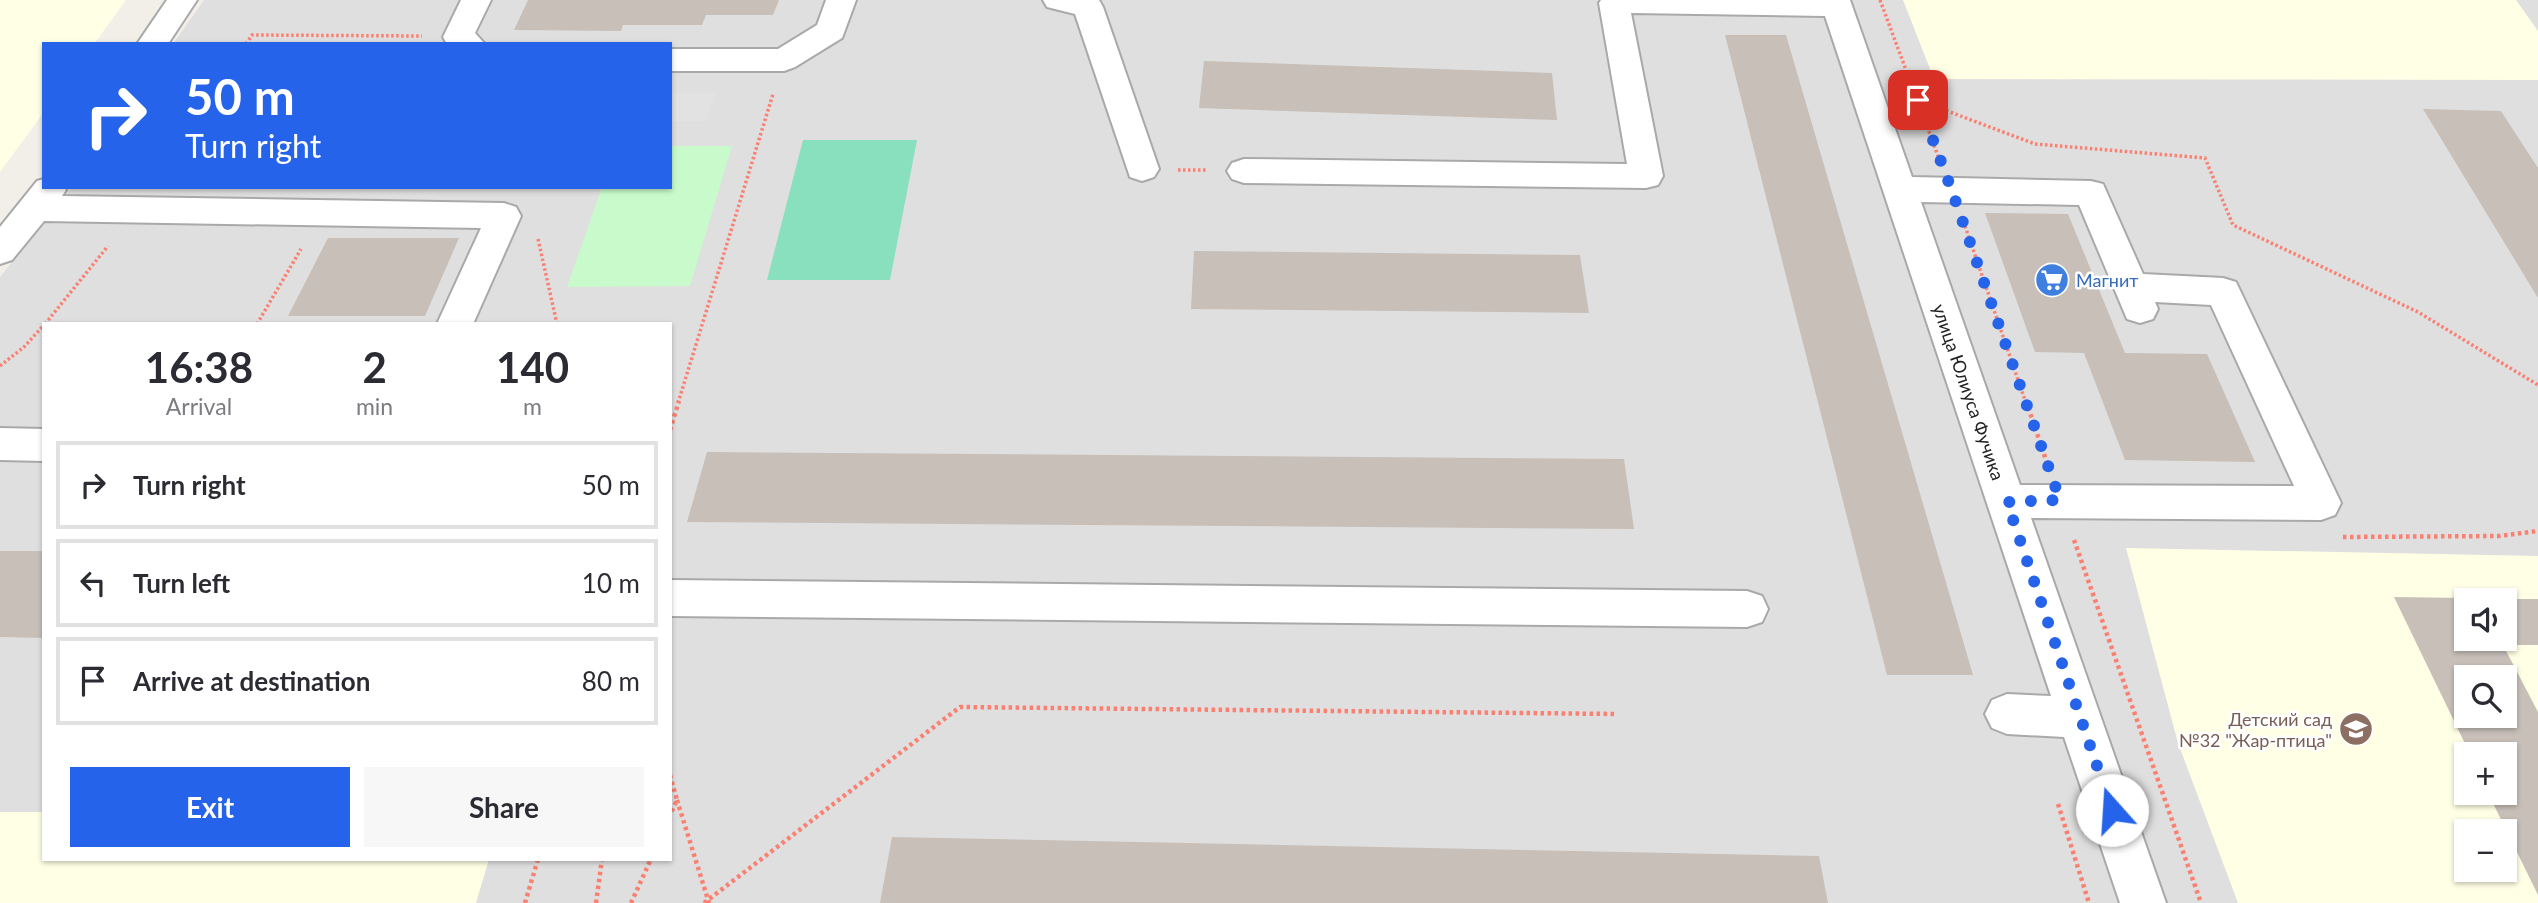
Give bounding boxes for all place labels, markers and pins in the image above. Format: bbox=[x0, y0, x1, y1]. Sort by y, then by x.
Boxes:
pin bbox=[1888, 70, 1948, 130]
supermarket icon: Магнит bbox=[2033, 261, 2071, 299]
place label: Магнит bbox=[2076, 269, 2138, 291]
place label: Детский сад №32 "Жар-птица" bbox=[2179, 708, 2332, 751]
school or university icon: Детский сад №32 "Жар-птица" bbox=[2337, 710, 2375, 748]

